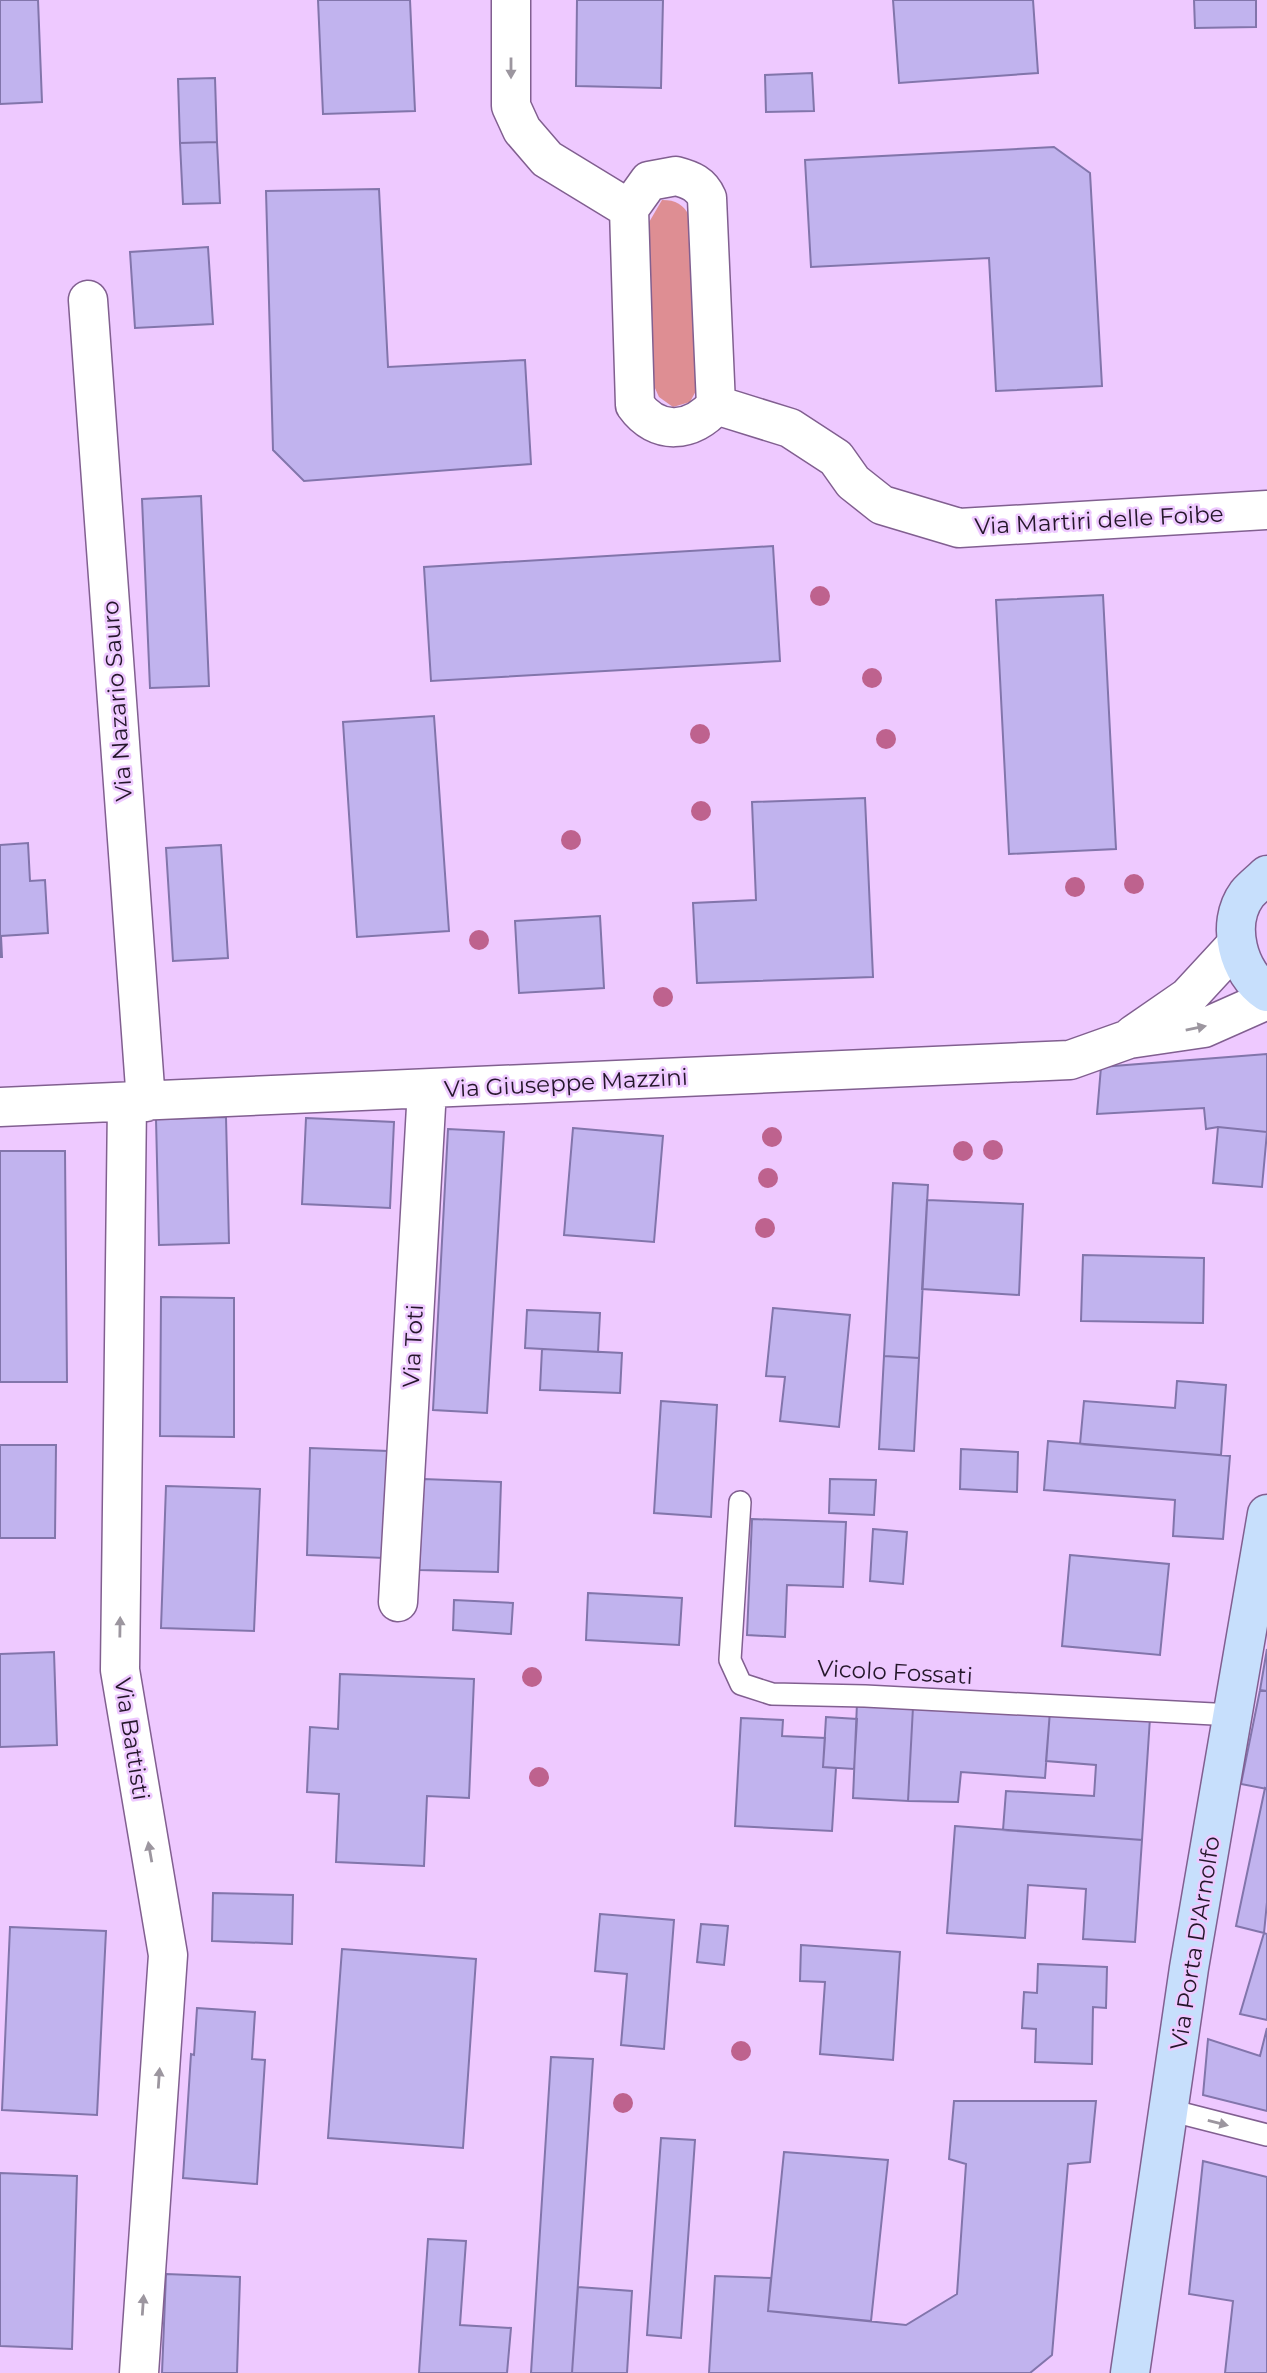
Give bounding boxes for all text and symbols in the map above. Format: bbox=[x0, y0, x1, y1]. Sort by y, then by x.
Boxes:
one-way arrow bbox=[505, 57, 517, 79]
street label: Via Martiri delle Foibe bbox=[974, 499, 1224, 541]
street label: Via Nazario Sauro bbox=[96, 600, 138, 802]
one-way arrow bbox=[1185, 1023, 1207, 1034]
street label: Via Giuseppe Mazzini bbox=[443, 1063, 689, 1103]
street label: Via Toti bbox=[397, 1304, 429, 1388]
one-way arrow bbox=[115, 1616, 126, 1638]
street label: Vicolo Fossati bbox=[816, 1654, 974, 1690]
street label: Via Battisti bbox=[109, 1676, 155, 1802]
street label: Via Porta D'Arnolfo bbox=[1164, 1834, 1226, 2052]
one-way arrow bbox=[145, 1841, 156, 1863]
one-way arrow bbox=[154, 2067, 165, 2089]
one-way arrow bbox=[1207, 2118, 1229, 2129]
one-way arrow bbox=[138, 2294, 149, 2316]

